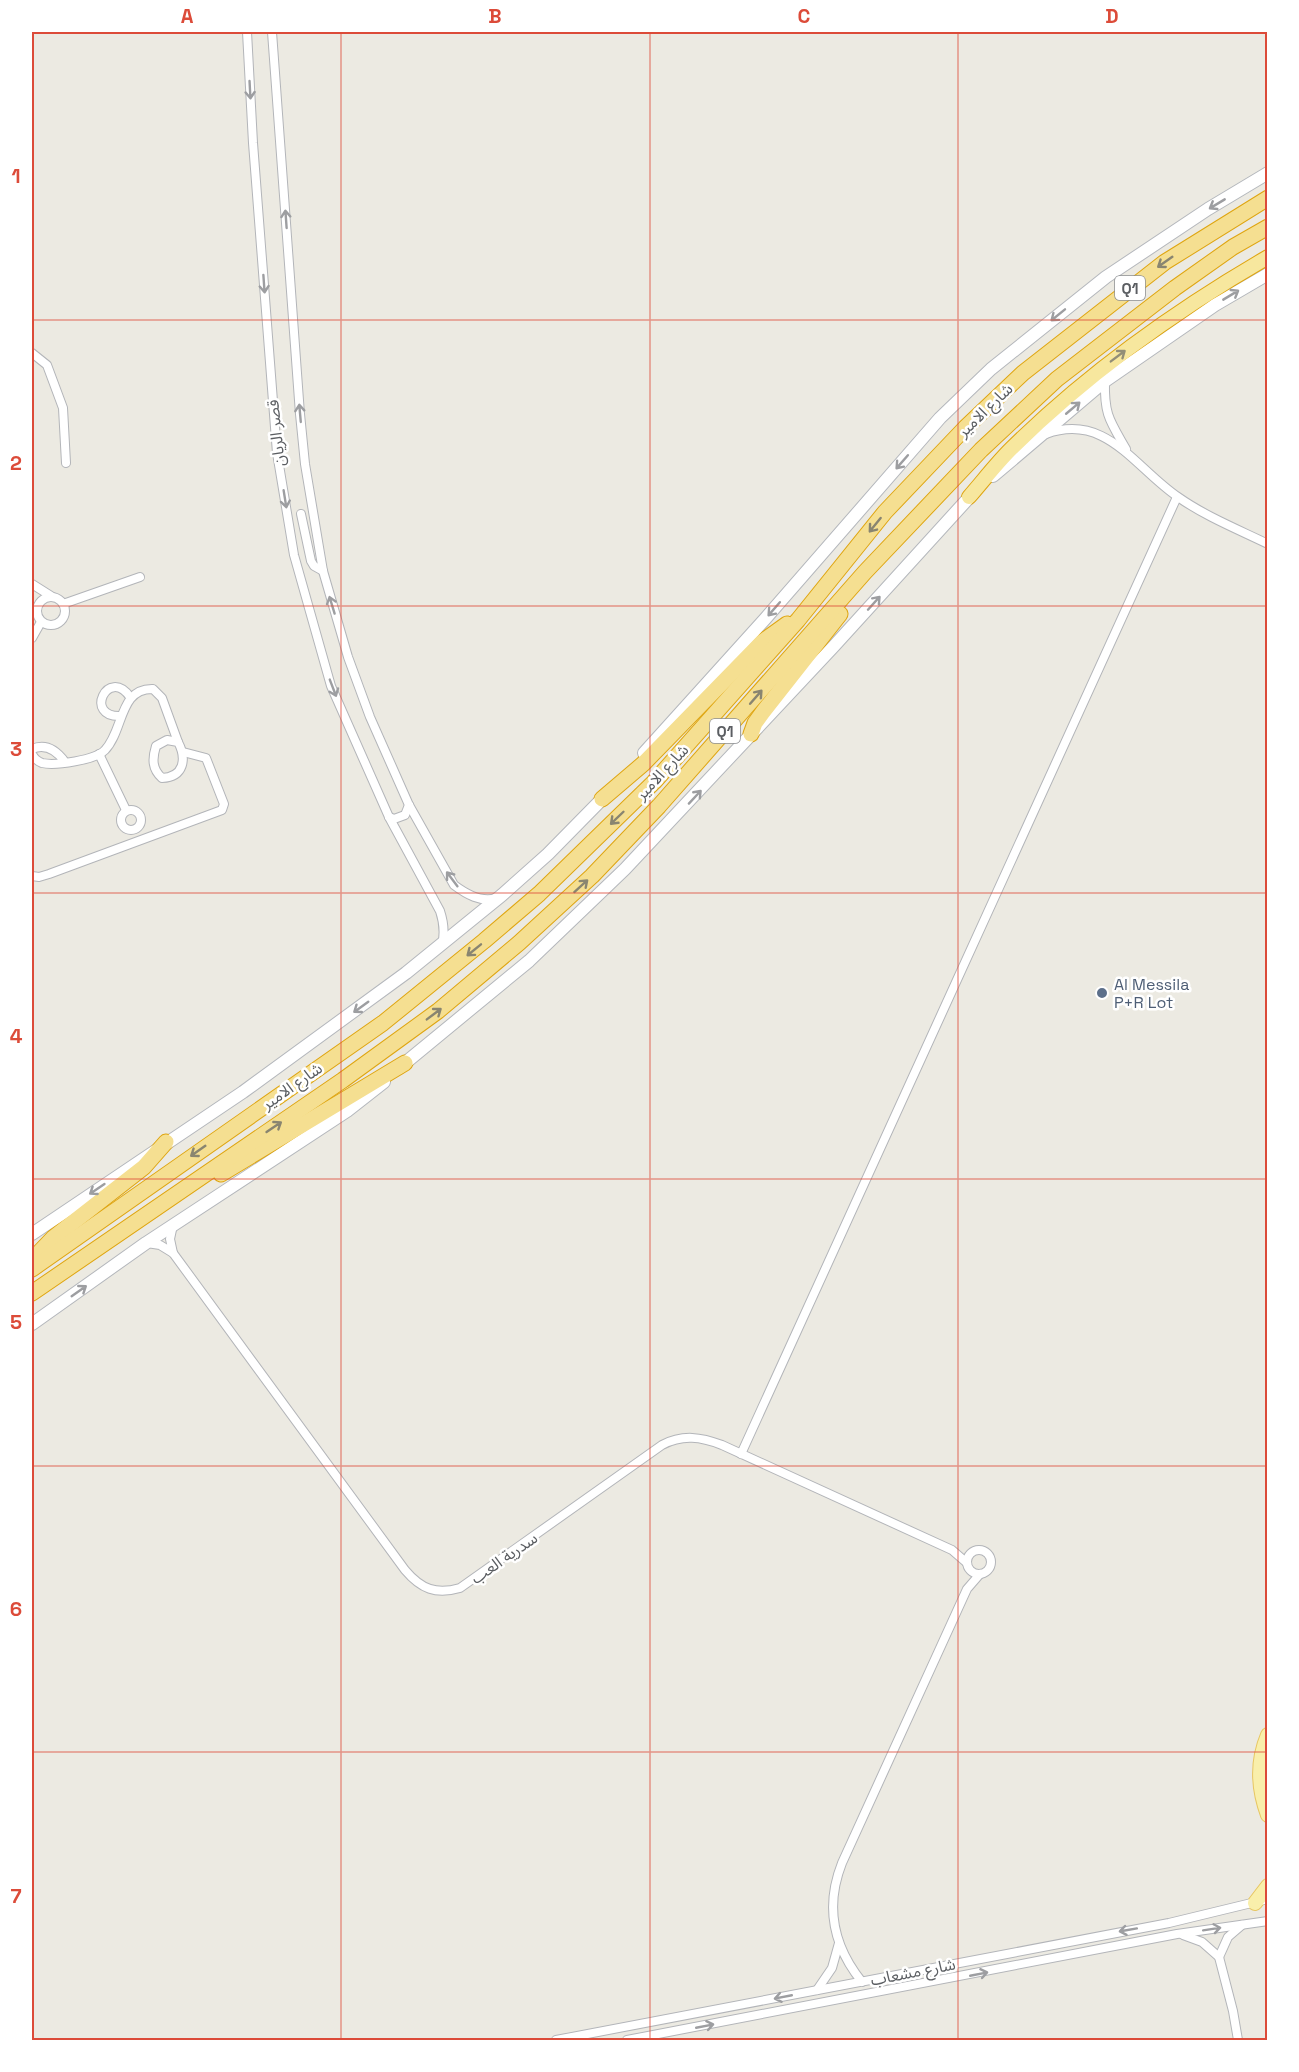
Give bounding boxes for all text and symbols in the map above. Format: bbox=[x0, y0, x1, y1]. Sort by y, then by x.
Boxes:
text: A bbox=[181, 3, 194, 29]
text: B bbox=[488, 3, 502, 29]
text: C bbox=[798, 3, 811, 29]
text: D bbox=[1105, 3, 1119, 29]
one-way arrow bbox=[245, 79, 256, 99]
text: 1 bbox=[11, 163, 21, 189]
one-way arrow bbox=[1209, 198, 1226, 210]
one-way arrow bbox=[280, 209, 291, 229]
one-way arrow bbox=[1157, 256, 1173, 268]
one-way arrow bbox=[259, 274, 270, 294]
road number: Q1 bbox=[1115, 276, 1145, 300]
one-way arrow bbox=[1222, 289, 1239, 301]
one-way arrow bbox=[1050, 309, 1066, 322]
one-way arrow bbox=[1110, 350, 1126, 363]
street label: شارع الامير bbox=[952, 378, 1019, 444]
street label: قصر الريان bbox=[262, 399, 290, 467]
one-way arrow bbox=[1065, 402, 1081, 415]
one-way arrow bbox=[294, 404, 305, 424]
text: 2 bbox=[10, 450, 22, 476]
one-way arrow bbox=[895, 454, 909, 469]
one-way arrow bbox=[279, 489, 290, 509]
one-way arrow bbox=[868, 517, 881, 533]
one-way arrow bbox=[326, 596, 337, 615]
one-way arrow bbox=[867, 596, 881, 611]
one-way arrow bbox=[767, 602, 781, 617]
one-way arrow bbox=[328, 678, 339, 697]
one-way arrow bbox=[749, 689, 762, 705]
road number: Q1 bbox=[710, 719, 740, 743]
text: 3 bbox=[10, 736, 22, 762]
street label: شارع الامير bbox=[630, 740, 695, 807]
one-way arrow bbox=[688, 789, 702, 804]
one-way arrow bbox=[610, 811, 625, 825]
one-way arrow bbox=[445, 872, 458, 888]
one-way arrow bbox=[573, 879, 588, 893]
one-way arrow bbox=[466, 943, 482, 956]
place label: Al Messila P+R Lot bbox=[1114, 974, 1189, 1013]
marker: Al Messila P+R Lot bbox=[1095, 986, 1109, 1000]
one-way arrow bbox=[353, 1000, 369, 1013]
one-way arrow bbox=[425, 1008, 441, 1020]
text: 4 bbox=[10, 1023, 23, 1049]
street label: شارع الامير bbox=[257, 1058, 327, 1117]
one-way arrow bbox=[266, 1120, 283, 1133]
one-way arrow bbox=[190, 1145, 206, 1157]
one-way arrow bbox=[89, 1183, 106, 1195]
one-way arrow bbox=[71, 1285, 87, 1297]
text: 5 bbox=[10, 1309, 22, 1335]
street label: سدرية العب bbox=[466, 1527, 542, 1589]
text: 6 bbox=[10, 1596, 22, 1622]
text: 7 bbox=[10, 1883, 22, 1909]
one-way arrow bbox=[1202, 1923, 1221, 1934]
one-way arrow bbox=[1119, 1925, 1139, 1936]
street label: شارع مشعاب bbox=[869, 1953, 958, 1992]
one-way arrow bbox=[969, 1968, 989, 1979]
one-way arrow bbox=[774, 1992, 794, 2003]
one-way arrow bbox=[695, 2020, 715, 2031]

